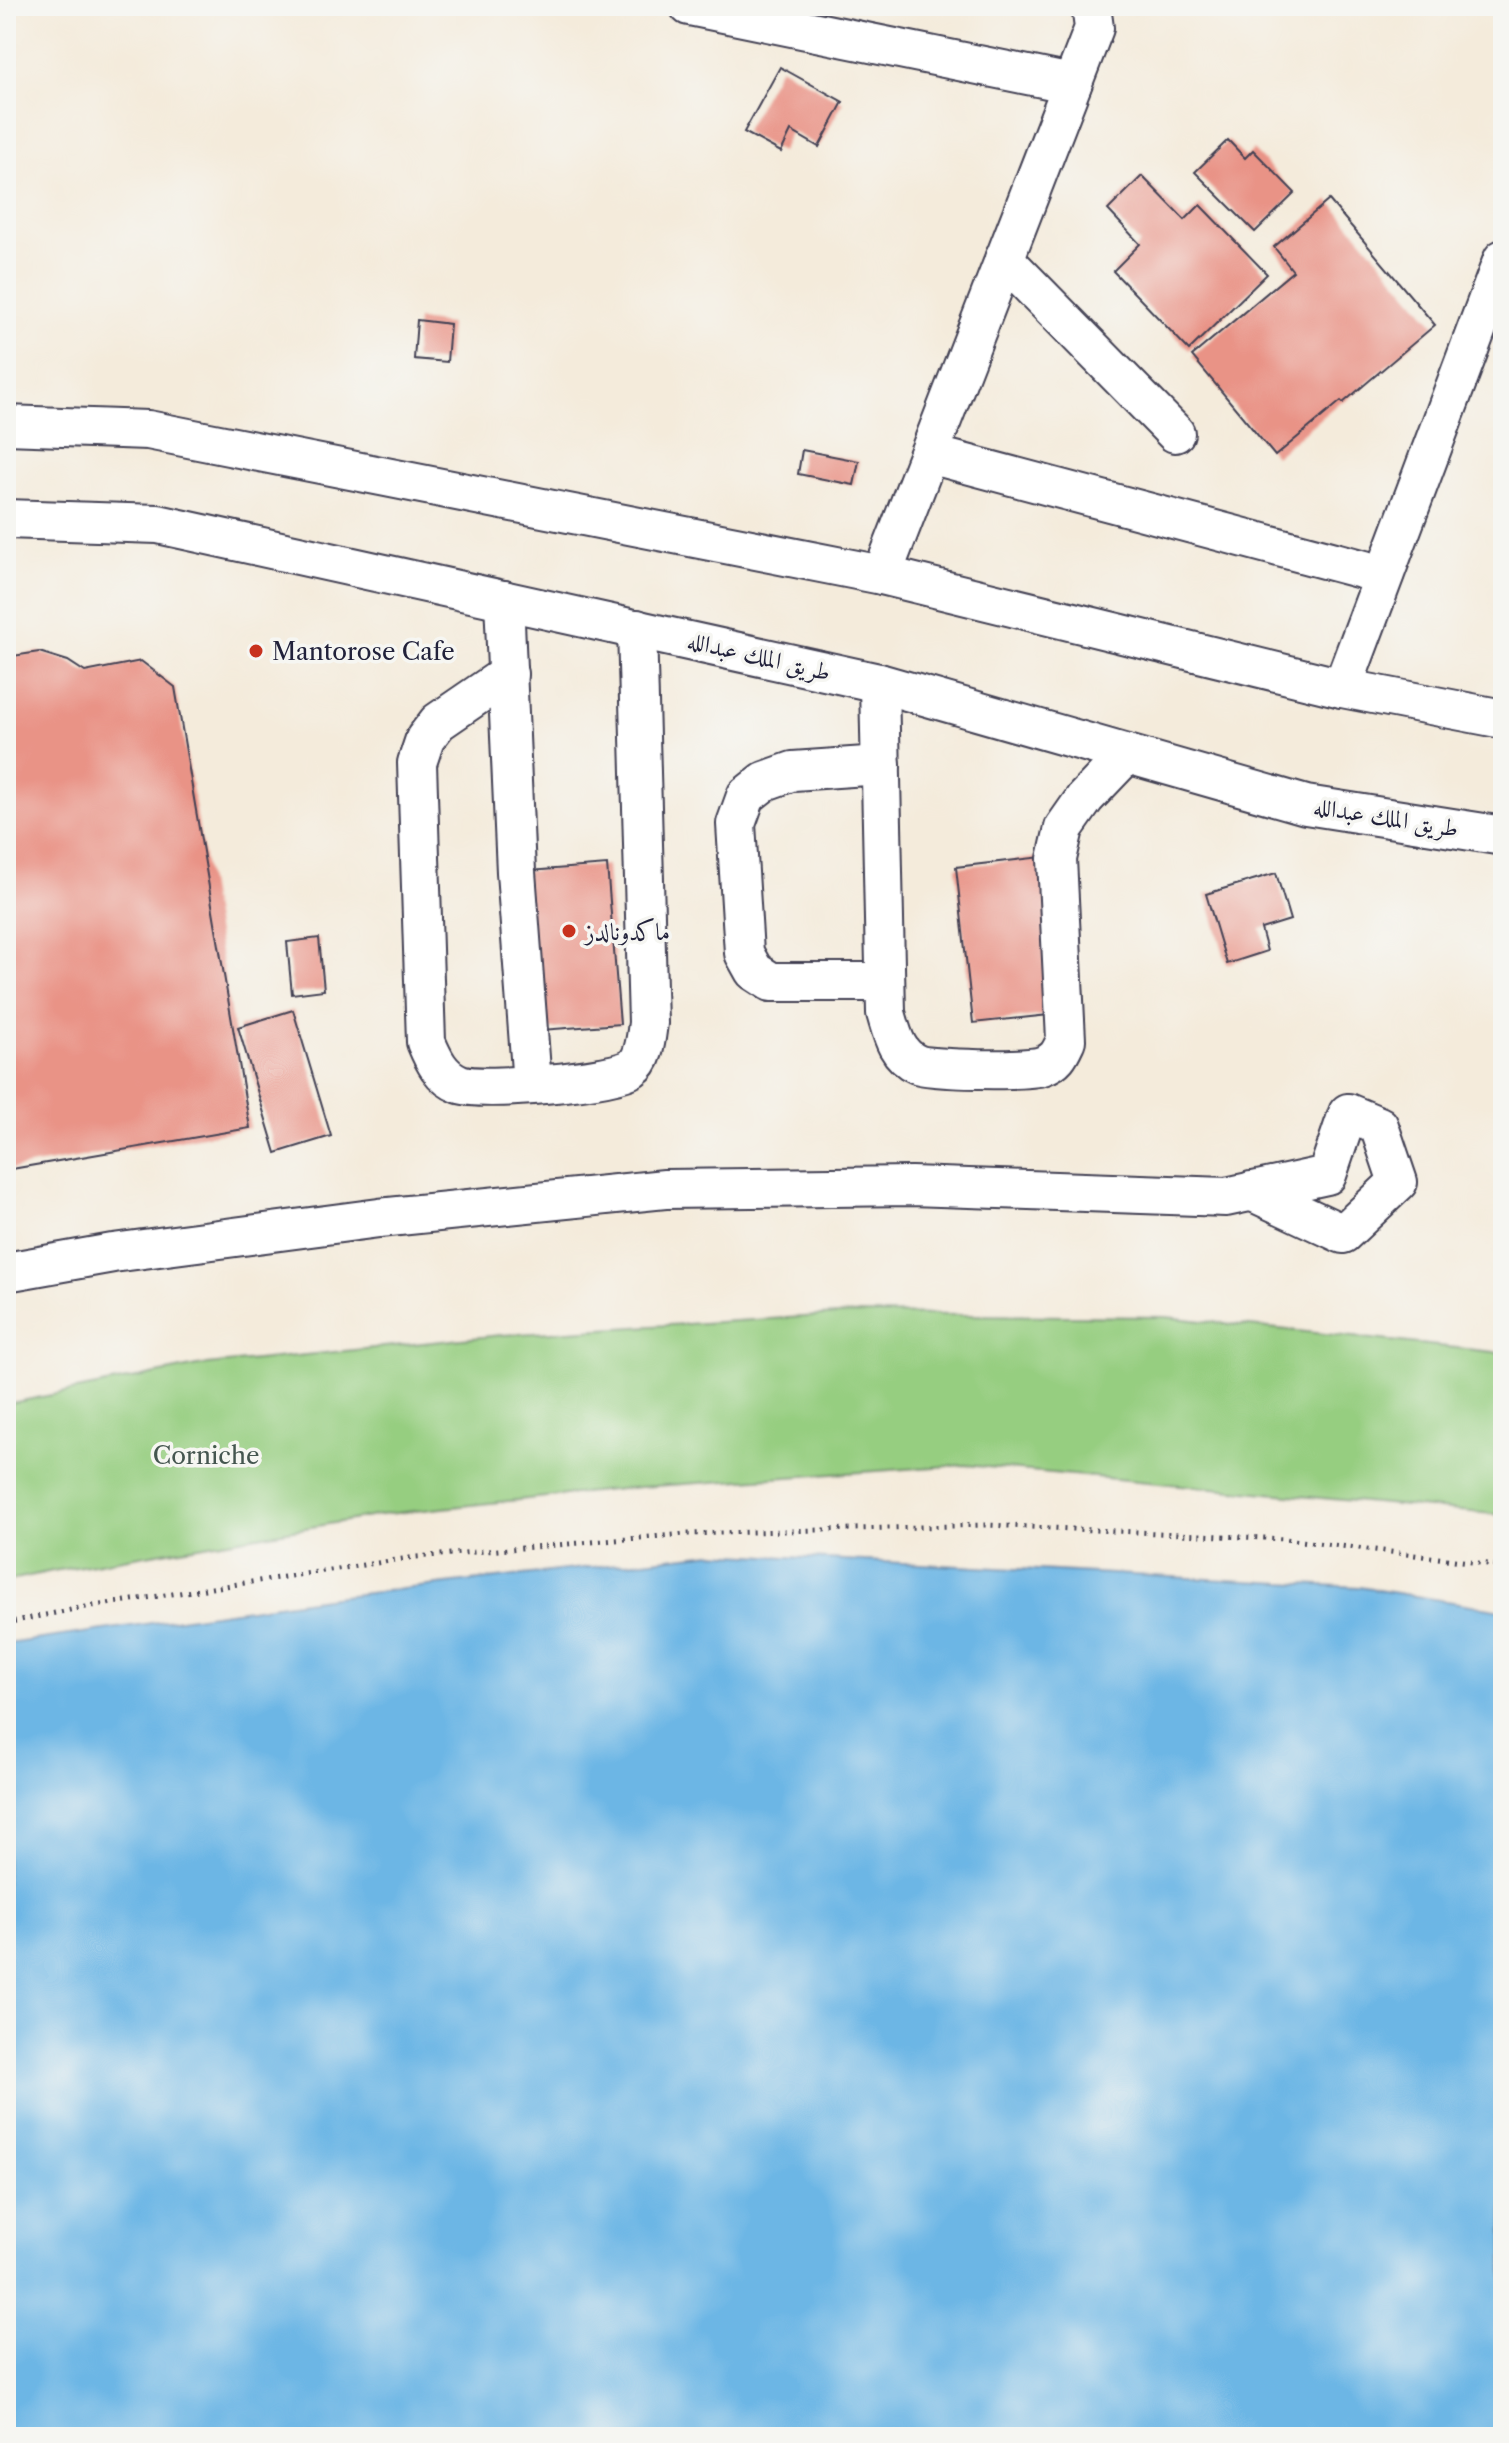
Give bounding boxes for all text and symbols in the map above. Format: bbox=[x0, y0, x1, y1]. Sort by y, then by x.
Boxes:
street label: طريق الملك عبدالله bbox=[684, 625, 833, 688]
place label: Mantorose Cafe bbox=[272, 637, 455, 666]
marker: Mantorose Cafe bbox=[247, 642, 265, 660]
street label: طريق الملك عبدالله bbox=[1311, 791, 1460, 844]
place label: ماكدونالدز bbox=[583, 917, 670, 946]
marker: ماكدونالدز bbox=[560, 922, 578, 940]
park label: Corniche bbox=[153, 1441, 259, 1470]

